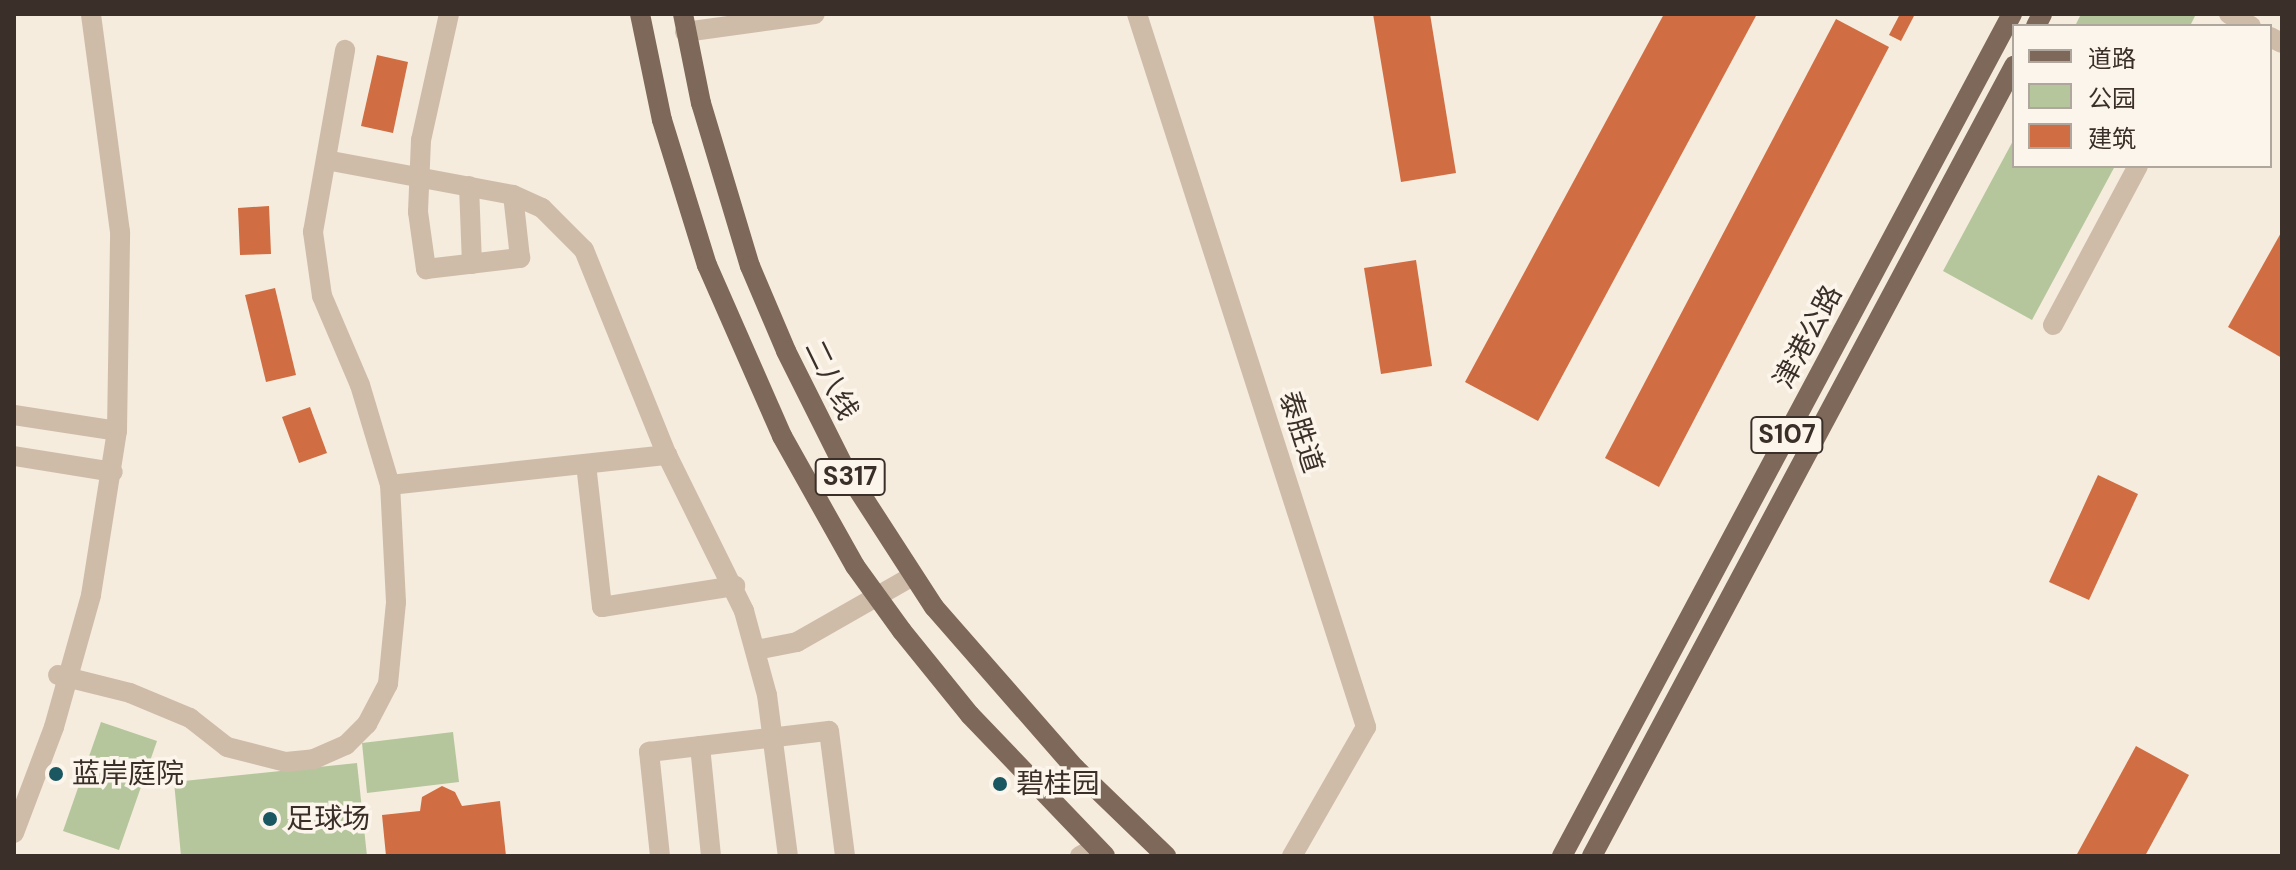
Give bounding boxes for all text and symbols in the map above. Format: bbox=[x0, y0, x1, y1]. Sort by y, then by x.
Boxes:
legend bbox=[2012, 24, 2272, 168]
text: 道路 bbox=[2088, 43, 2136, 74]
text: 公园 bbox=[2088, 83, 2136, 114]
text: 建筑 bbox=[2088, 123, 2136, 154]
street label: 津港公路 bbox=[1767, 280, 1849, 394]
street label: 二八线 bbox=[797, 335, 865, 425]
street label: 泰胜道 bbox=[1272, 387, 1330, 477]
road number: S107 bbox=[1749, 413, 1825, 457]
road number: S317 bbox=[814, 455, 886, 499]
place label: 蓝岸庭院 bbox=[72, 757, 184, 791]
marker: 蓝岸庭院 bbox=[47, 765, 65, 783]
place label: 碧桂园 bbox=[1016, 767, 1100, 801]
marker: 碧桂园 bbox=[991, 775, 1009, 793]
place label: 足球场 bbox=[286, 802, 370, 836]
marker: 足球场 bbox=[261, 810, 279, 828]

